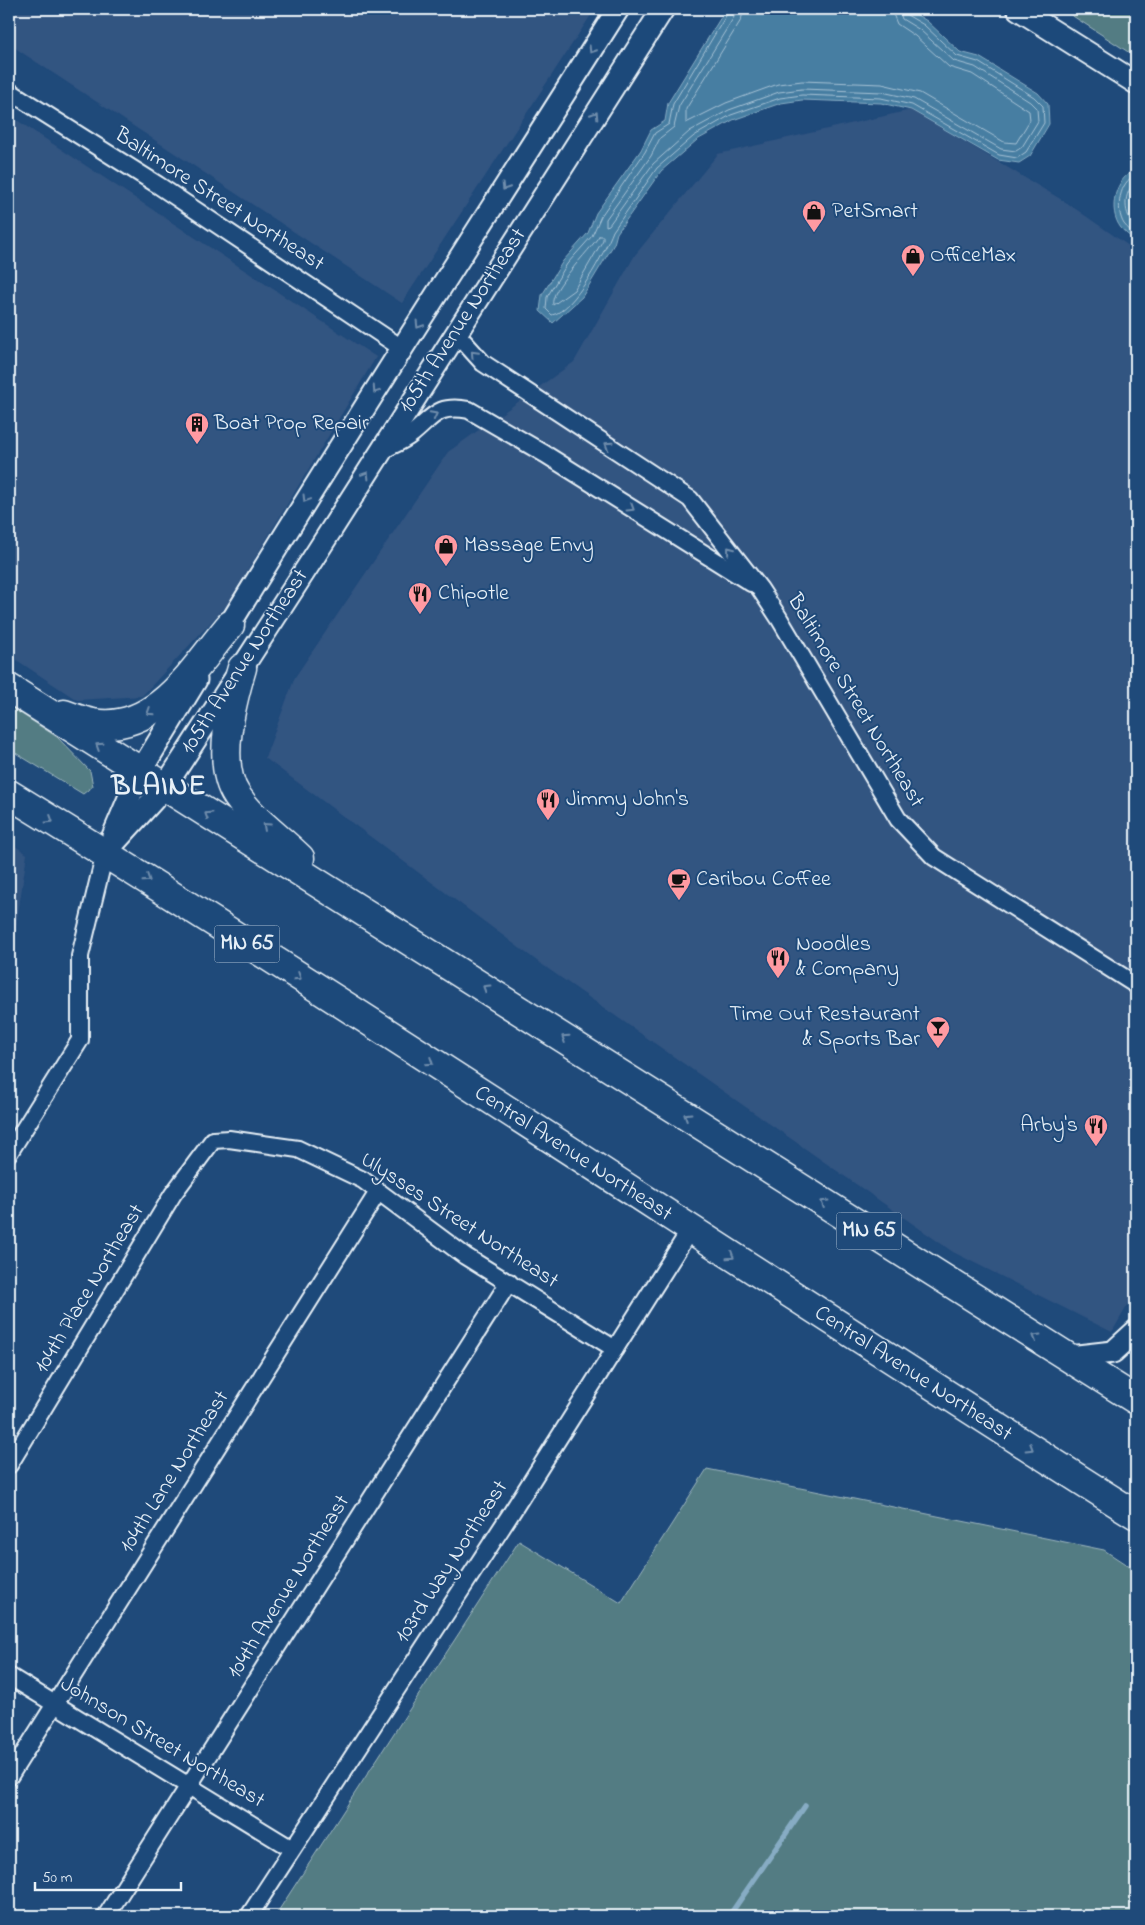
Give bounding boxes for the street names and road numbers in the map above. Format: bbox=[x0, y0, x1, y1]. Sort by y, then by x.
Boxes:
street label: Baltimore Street Northeast bbox=[107, 119, 331, 280]
street label: 105th Avenue Northeast bbox=[391, 222, 535, 420]
street label: 105th Avenue Northeast bbox=[173, 563, 317, 761]
street label: Baltimore Street Northeast bbox=[778, 587, 932, 815]
road number: MN 65 bbox=[214, 926, 280, 962]
street label: Central Avenue Northeast bbox=[468, 1078, 679, 1231]
street label: Ulysses Street Northeast bbox=[353, 1145, 565, 1298]
street label: 104th Place Northeast bbox=[27, 1198, 154, 1380]
road number: MN 65 bbox=[836, 1212, 902, 1250]
street label: Central Avenue Northeast bbox=[808, 1298, 1019, 1451]
street label: 104th Lane Northeast bbox=[112, 1384, 238, 1560]
street label: 103rd Way Northeast bbox=[387, 1474, 518, 1650]
street label: 104th Avenue Northeast bbox=[219, 1488, 359, 1685]
street label: Johnson Street Northeast bbox=[53, 1669, 271, 1817]

